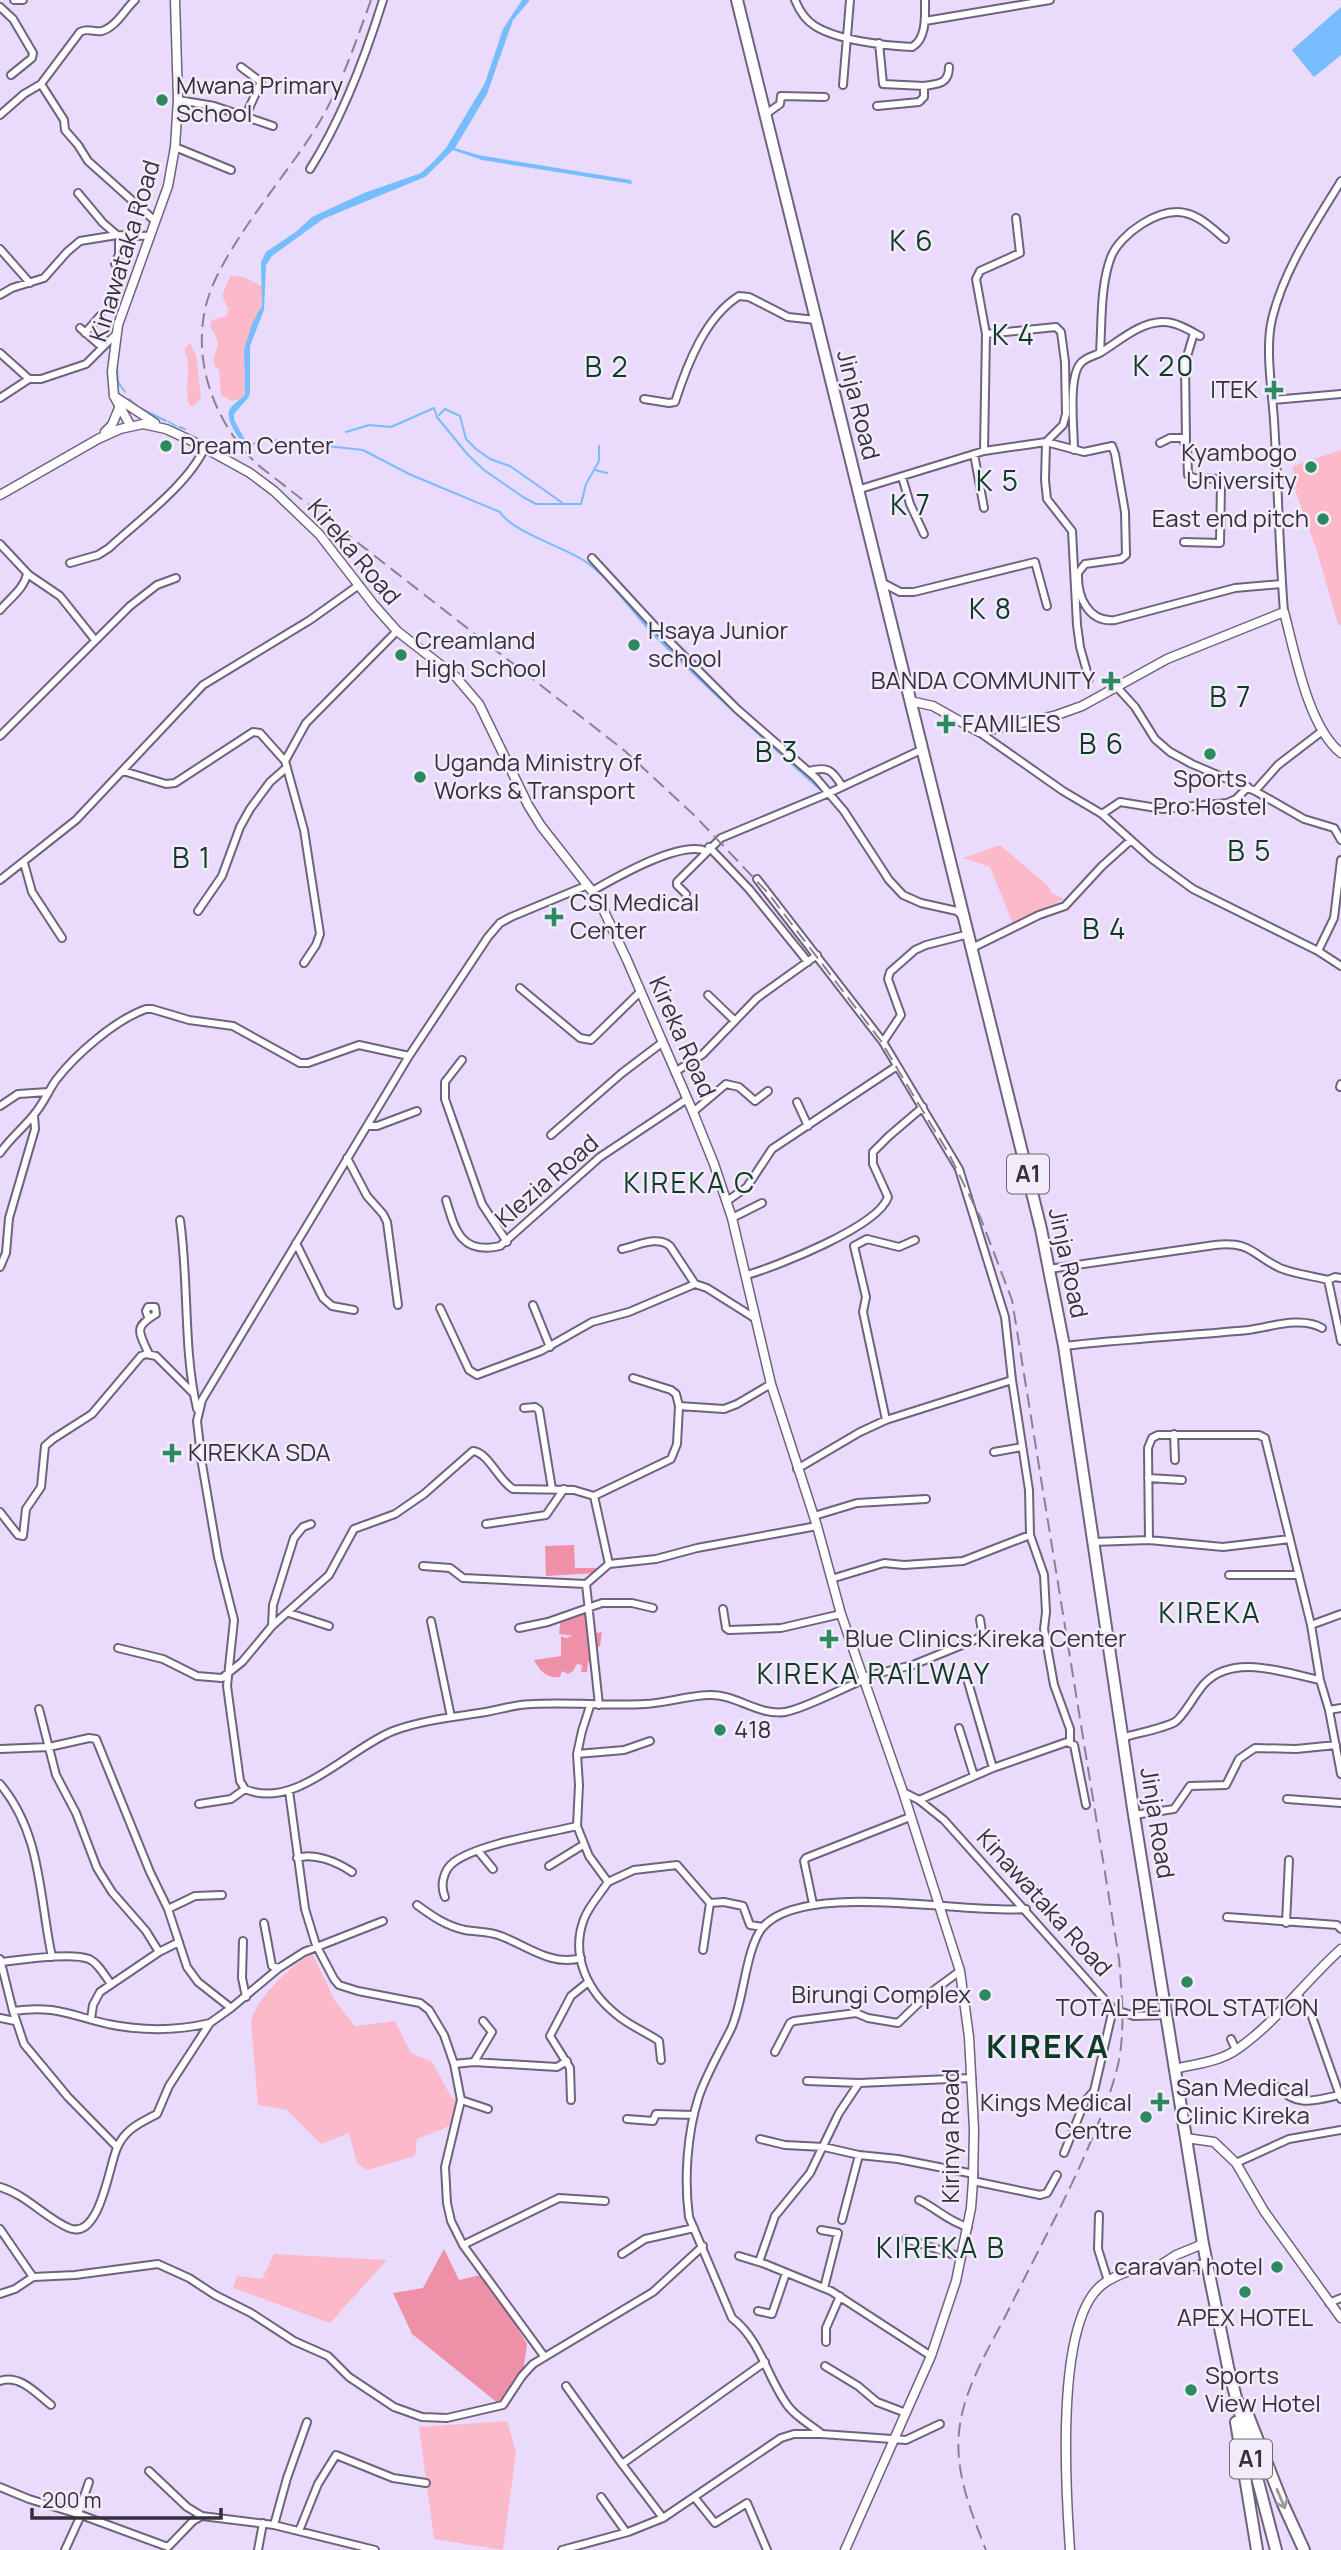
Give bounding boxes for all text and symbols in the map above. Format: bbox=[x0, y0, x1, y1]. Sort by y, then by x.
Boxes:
place label: Mwana Primary School bbox=[176, 68, 344, 129]
marker: Mwana Primary School bbox=[154, 92, 170, 108]
street label: Kinawataka Road bbox=[80, 156, 167, 345]
district label: K 6 bbox=[889, 221, 935, 259]
district label: K 4 bbox=[992, 315, 1036, 353]
street label: Jinja Road bbox=[830, 346, 889, 463]
district label: K 20 bbox=[1133, 346, 1195, 384]
district label: B 2 bbox=[585, 347, 629, 385]
place label: ITEK bbox=[1210, 372, 1259, 405]
marker: ITEK bbox=[1264, 380, 1284, 400]
place label: Dream Center bbox=[180, 428, 334, 461]
place label: Kyambogo University bbox=[1181, 435, 1297, 496]
marker: Dream Center bbox=[158, 438, 174, 454]
marker: Kyambogo University bbox=[1303, 459, 1319, 475]
district label: K 5 bbox=[976, 461, 1020, 499]
district label: K 7 bbox=[890, 485, 932, 523]
street label: Kireka Road bbox=[301, 491, 409, 611]
place label: East end pitch bbox=[1152, 501, 1309, 534]
marker: East end pitch bbox=[1315, 511, 1331, 527]
district label: K 8 bbox=[969, 589, 1013, 627]
place label: Hsaya Junior school bbox=[648, 613, 788, 674]
place label: Creamland High School bbox=[415, 623, 547, 684]
marker: Hsaya Junior school bbox=[626, 637, 642, 653]
marker: Creamland High School bbox=[393, 647, 409, 663]
place label: BANDA COMMUNITY bbox=[871, 663, 1096, 696]
marker: BANDA COMMUNITY bbox=[1101, 671, 1121, 691]
district label: B 7 bbox=[1210, 677, 1252, 715]
place label: FAMILIES bbox=[962, 706, 1061, 739]
marker: FAMILIES bbox=[936, 714, 956, 734]
district label: B 6 bbox=[1079, 724, 1125, 762]
district label: B 3 bbox=[755, 732, 799, 770]
place label: Uganda Ministry of Works & Transport bbox=[434, 745, 642, 806]
marker: Sports Pro Hostel bbox=[1202, 746, 1218, 762]
place label: Sports Pro Hostel bbox=[1153, 761, 1267, 822]
marker: Uganda Ministry of Works & Transport bbox=[412, 769, 428, 785]
district label: B 5 bbox=[1228, 831, 1272, 869]
district label: B 1 bbox=[172, 838, 212, 876]
place label: CSI Medical Center bbox=[570, 885, 699, 946]
marker: CSI Medical Center bbox=[544, 907, 564, 927]
district label: B 4 bbox=[1082, 909, 1128, 947]
street label: Kireka Road bbox=[642, 971, 725, 1102]
street label: Klezia Road bbox=[487, 1126, 605, 1234]
road number: A1 bbox=[1007, 1154, 1049, 1194]
district label: KIREKA C bbox=[624, 1163, 756, 1201]
street label: Jinja Road bbox=[1042, 1204, 1097, 1321]
place label: KIREKKA SDA bbox=[188, 1435, 331, 1468]
marker: KIREKKA SDA bbox=[162, 1443, 182, 1463]
district label: KIREKA bbox=[1158, 1593, 1262, 1631]
place label: Blue Clinics Kireka Center bbox=[845, 1621, 1127, 1654]
marker: Blue Clinics Kireka Center bbox=[819, 1629, 839, 1649]
district label: KIREKA RAILWAY bbox=[757, 1654, 991, 1692]
place label: 418 bbox=[734, 1712, 771, 1745]
marker: 418 bbox=[712, 1722, 728, 1738]
street label: Jinja Road bbox=[1133, 1765, 1184, 1881]
street label: Kinawataka Road bbox=[970, 1821, 1120, 1983]
marker: TOTAL PETROL STATION bbox=[1179, 1974, 1195, 1990]
place label: Birungi Complex bbox=[791, 1977, 971, 2010]
marker: Birungi Complex bbox=[977, 1987, 993, 2003]
place label: TOTAL PETROL STATION bbox=[1055, 1990, 1319, 2023]
district label: KIREKA bbox=[986, 2024, 1110, 2068]
street label: Kirinya Road bbox=[933, 2068, 966, 2204]
place label: San Medical Clinic Kireka bbox=[1176, 2070, 1310, 2131]
place label: Kings Medical Centre bbox=[980, 2085, 1132, 2146]
marker: San Medical Clinic Kireka bbox=[1150, 2092, 1170, 2112]
marker: Kings Medical Centre bbox=[1138, 2109, 1154, 2125]
district label: KIREKA B bbox=[876, 2228, 1006, 2266]
place label: caravan hotel bbox=[1114, 2249, 1263, 2282]
marker: caravan hotel bbox=[1269, 2259, 1285, 2275]
marker: APEX HOTEL bbox=[1237, 2284, 1253, 2300]
place label: APEX HOTEL bbox=[1177, 2300, 1313, 2333]
place label: Sports View Hotel bbox=[1205, 2358, 1321, 2419]
marker: Sports View Hotel bbox=[1183, 2382, 1199, 2398]
road number: A1 bbox=[1230, 2440, 1272, 2478]
scale bar bbox=[32, 2476, 220, 2520]
text: 200 m bbox=[42, 2486, 102, 2514]
one-way arrow bbox=[1275, 2487, 1288, 2509]

